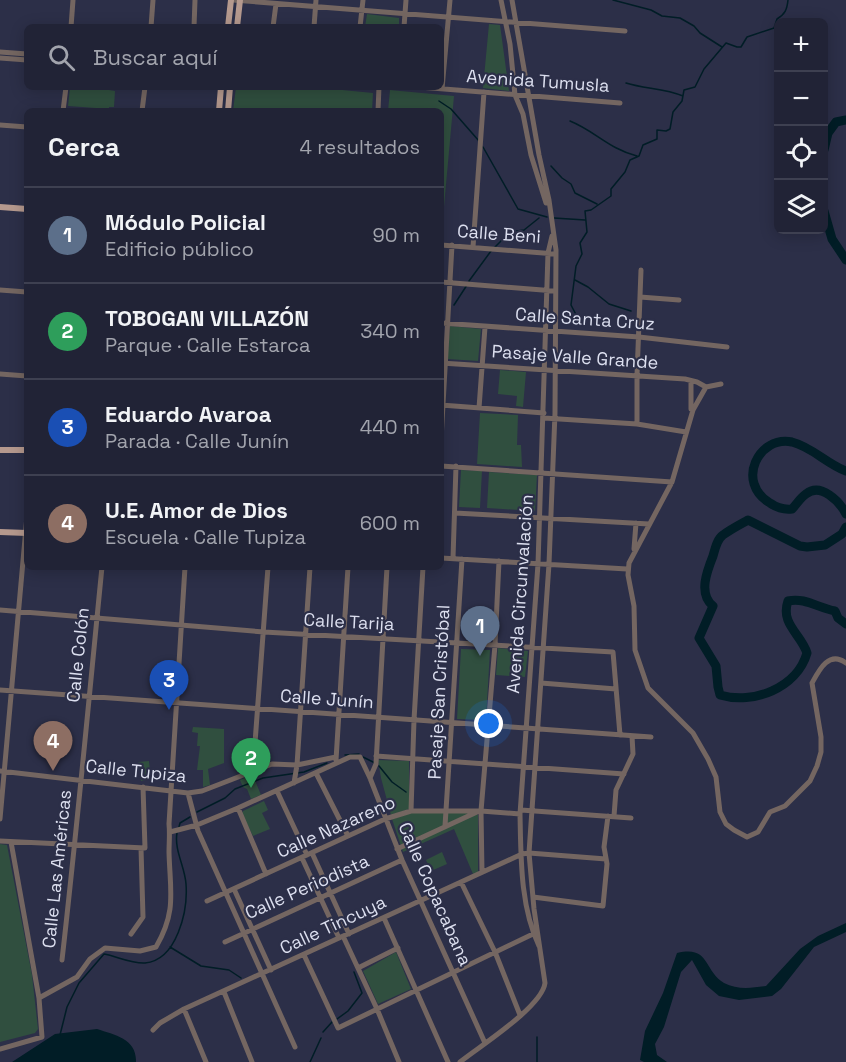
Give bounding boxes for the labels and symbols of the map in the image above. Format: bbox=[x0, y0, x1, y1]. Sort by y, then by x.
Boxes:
street label: Avenida Tumusla bbox=[466, 64, 610, 97]
street label: Calle Beni bbox=[456, 219, 542, 248]
street label: Calle Santa Cruz bbox=[514, 302, 656, 335]
street label: Pasaje Valle Grande bbox=[491, 339, 659, 374]
street label: Avenida Circunvalación bbox=[501, 494, 538, 694]
street label: Pasaje San Cristóbal bbox=[422, 604, 455, 780]
street label: Calle Colón bbox=[61, 606, 94, 704]
pin: 1 bbox=[460, 606, 500, 656]
street label: Calle Tarija bbox=[303, 608, 395, 635]
pin: 3 bbox=[150, 660, 188, 710]
street label: Calle Junín bbox=[279, 684, 375, 713]
your location bbox=[474, 709, 503, 738]
pin: 4 bbox=[34, 722, 72, 771]
pin: 2 bbox=[232, 738, 270, 788]
street label: Calle Tupiza bbox=[84, 754, 188, 787]
street label: Calle Las Américas bbox=[37, 789, 76, 949]
street label: Calle Nazareno bbox=[273, 790, 399, 863]
street label: Calle Copacabana bbox=[393, 818, 477, 969]
street label: Calle Periodista bbox=[241, 849, 372, 924]
street label: Calle Tincuya bbox=[276, 890, 390, 959]

